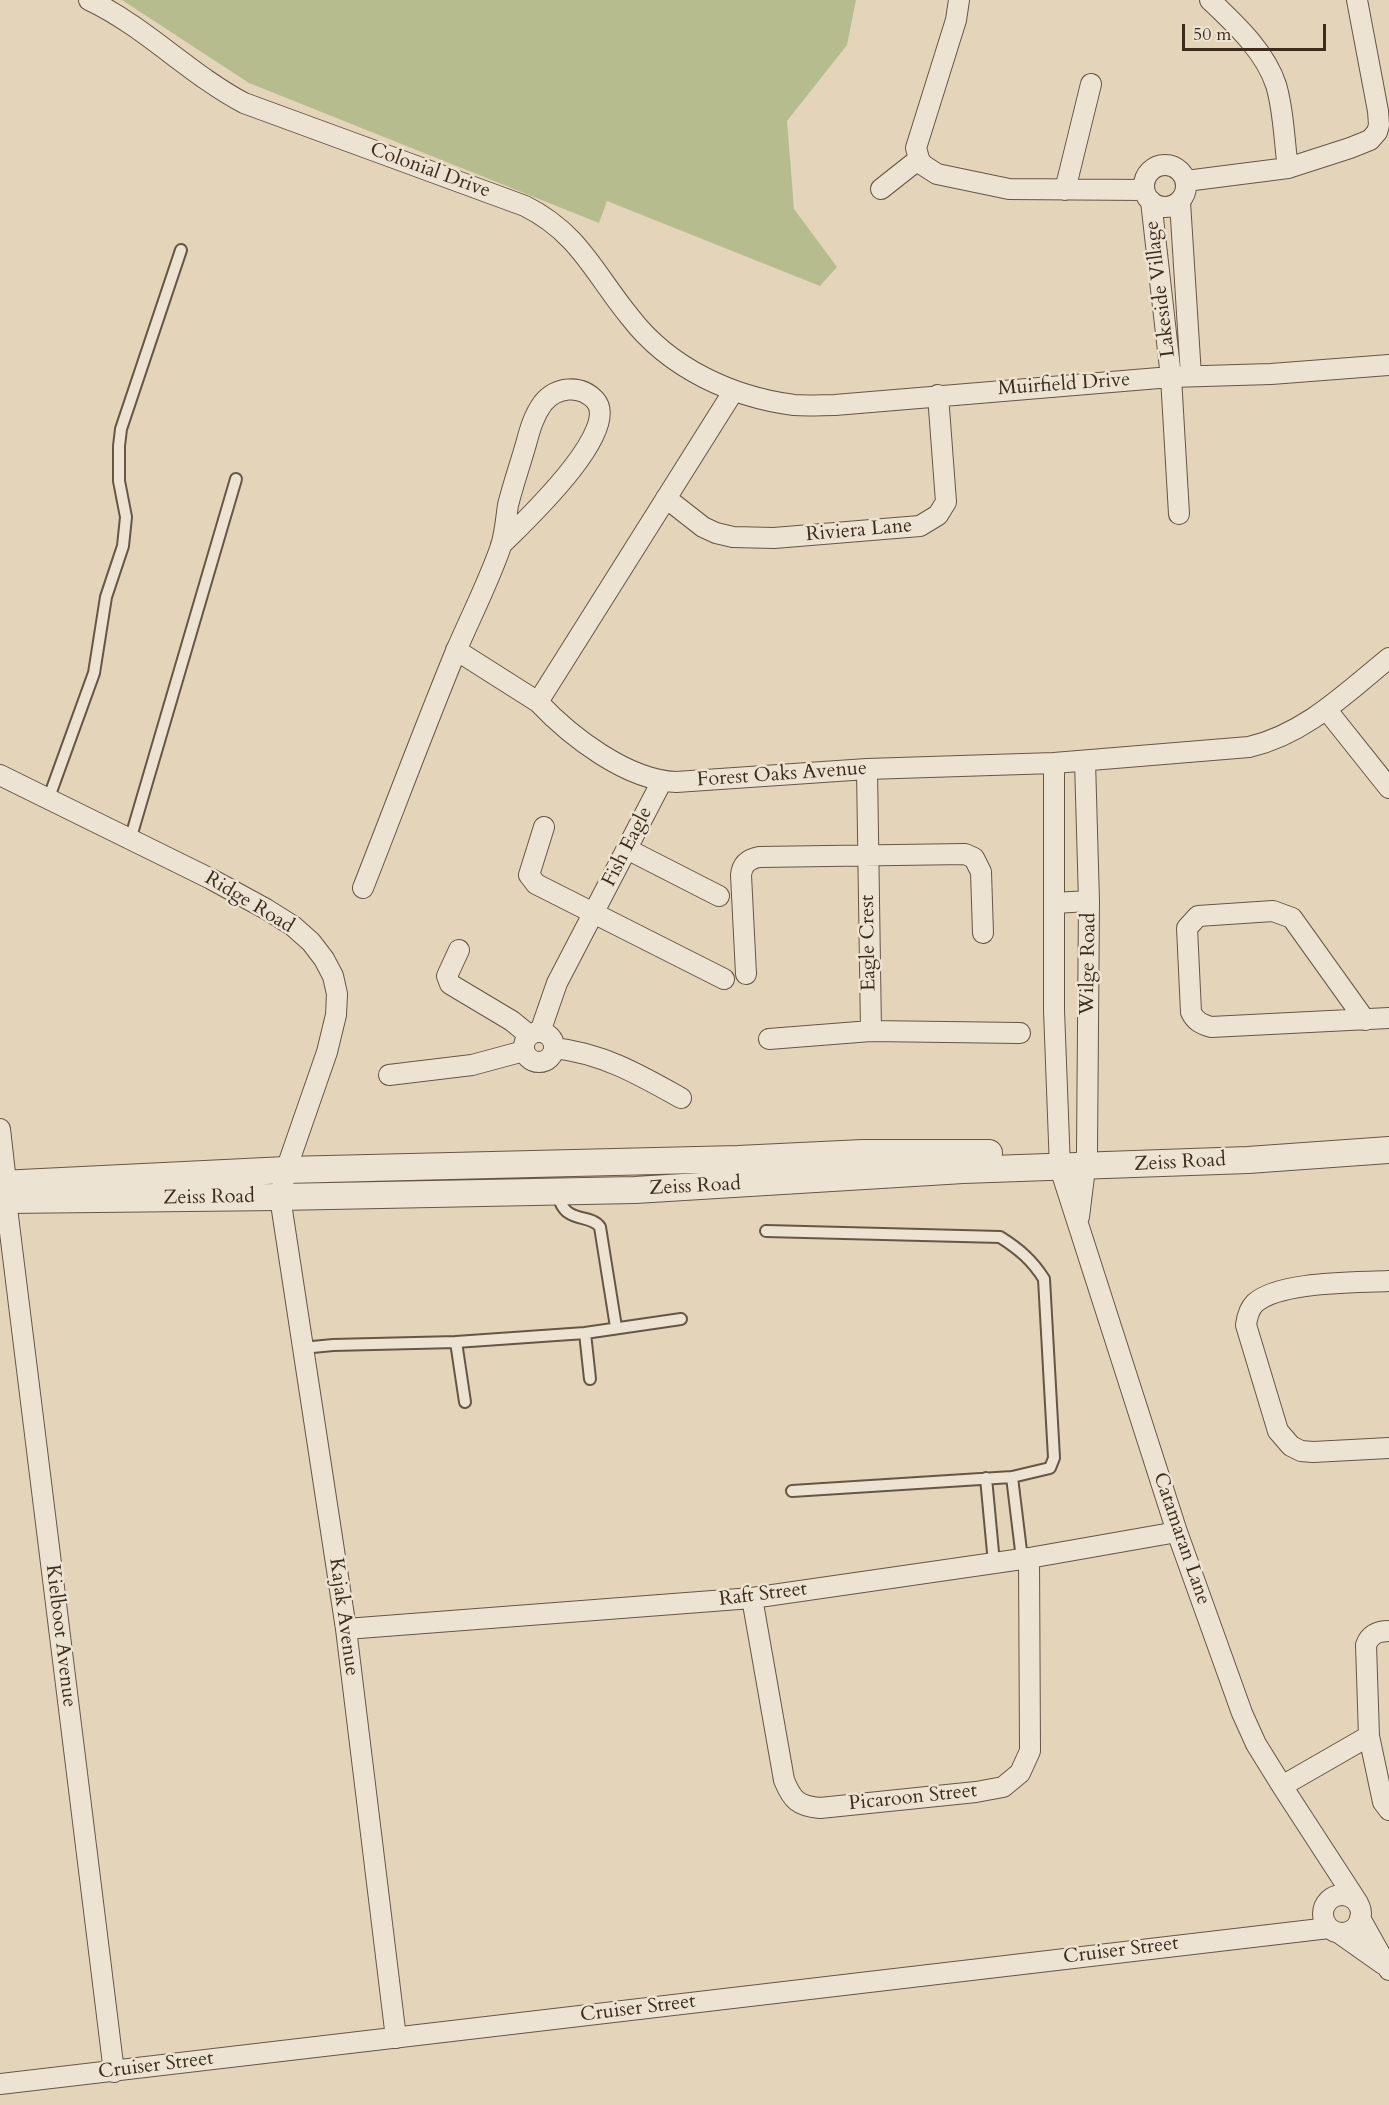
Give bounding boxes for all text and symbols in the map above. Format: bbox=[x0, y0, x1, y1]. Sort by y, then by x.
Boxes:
scale bar bbox=[1185, 12, 1329, 50]
text: 50 m bbox=[1193, 22, 1232, 47]
street label: Colonial Drive bbox=[366, 138, 494, 204]
street label: Lakeside Village bbox=[1141, 219, 1181, 359]
street label: Muirfield Drive bbox=[997, 368, 1131, 402]
street label: Riviera Lane bbox=[805, 514, 913, 548]
street label: Forest Oaks Avenue bbox=[696, 757, 868, 793]
street label: Fish Eagle bbox=[598, 803, 658, 891]
street label: Ridge Road bbox=[200, 867, 298, 939]
street label: Eagle Crest bbox=[856, 895, 882, 991]
street label: Wilge Road bbox=[1076, 913, 1102, 1015]
street label: Zeiss Road bbox=[1134, 1149, 1226, 1177]
street label: Zeiss Road bbox=[649, 1173, 741, 1201]
street label: Zeiss Road bbox=[163, 1185, 255, 1211]
street label: Catamaran Lane bbox=[1147, 1470, 1215, 1608]
street label: Kajak Avenue bbox=[323, 1557, 363, 1677]
street label: Kielboot Avenue bbox=[39, 1563, 81, 1709]
street label: Raft Street bbox=[718, 1578, 808, 1612]
street label: Picaroon Street bbox=[848, 1779, 978, 1817]
street label: Cruiser Street bbox=[1062, 1932, 1180, 1970]
street label: Cruiser Street bbox=[579, 1990, 697, 2028]
street label: Cruiser Street bbox=[97, 2047, 215, 2085]

